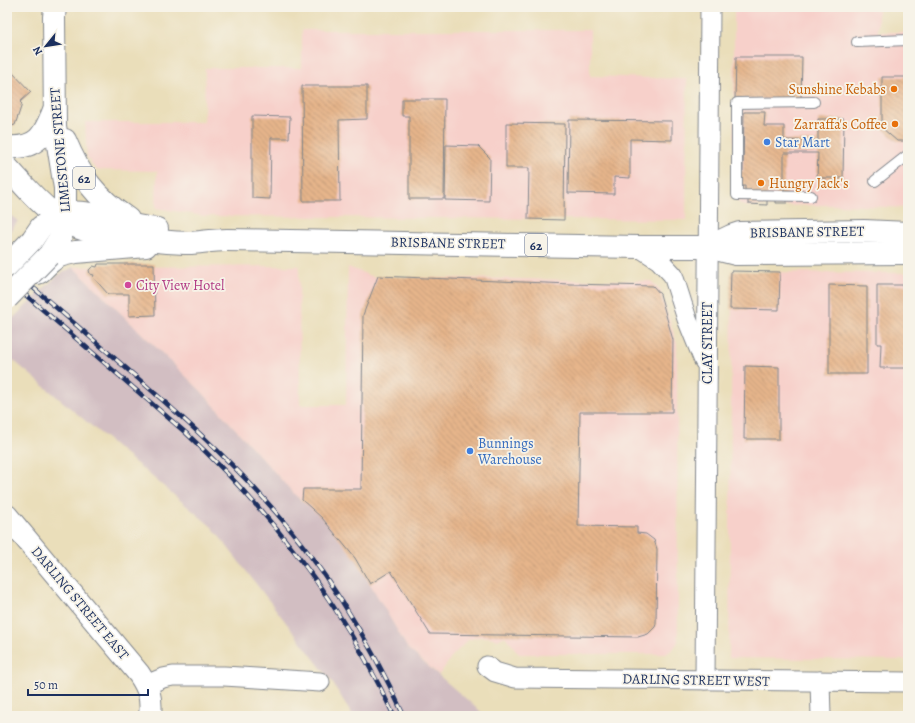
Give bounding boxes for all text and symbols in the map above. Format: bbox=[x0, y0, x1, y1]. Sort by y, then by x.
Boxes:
north arrow bbox=[26, 26, 66, 66]
text: N bbox=[29, 44, 46, 58]
place label: Sunshine Kebabs bbox=[789, 80, 886, 99]
marker: Sunshine Kebabs bbox=[889, 84, 899, 94]
street label: LIMESTONE STREET bbox=[45, 86, 75, 213]
place label: Zarraffa's Coffee bbox=[794, 115, 887, 134]
marker: Zarraffa's Coffee bbox=[890, 119, 900, 129]
place label: Star Mart bbox=[775, 133, 830, 152]
marker: Star Mart bbox=[762, 137, 772, 147]
road number: 62 bbox=[73, 167, 95, 189]
place label: Hungry Jack's bbox=[769, 174, 849, 193]
marker: Hungry Jack's bbox=[756, 178, 766, 188]
street label: BRISBANE STREET bbox=[749, 221, 865, 243]
street label: BRISBANE STREET bbox=[390, 232, 506, 254]
road number: 62 bbox=[525, 234, 547, 256]
place label: City View Hotel bbox=[136, 276, 225, 295]
marker: City View Hotel bbox=[123, 280, 133, 290]
street label: CLAY STREET bbox=[698, 302, 717, 384]
place label: Bunnings Warehouse bbox=[477, 434, 542, 469]
marker: Bunnings Warehouse bbox=[465, 446, 475, 456]
street label: DARLING STREET EAST bbox=[27, 542, 133, 664]
street label: DARLING STREET WEST bbox=[622, 669, 770, 691]
scale bar bbox=[28, 671, 148, 697]
text: 50 m bbox=[34, 677, 58, 693]

